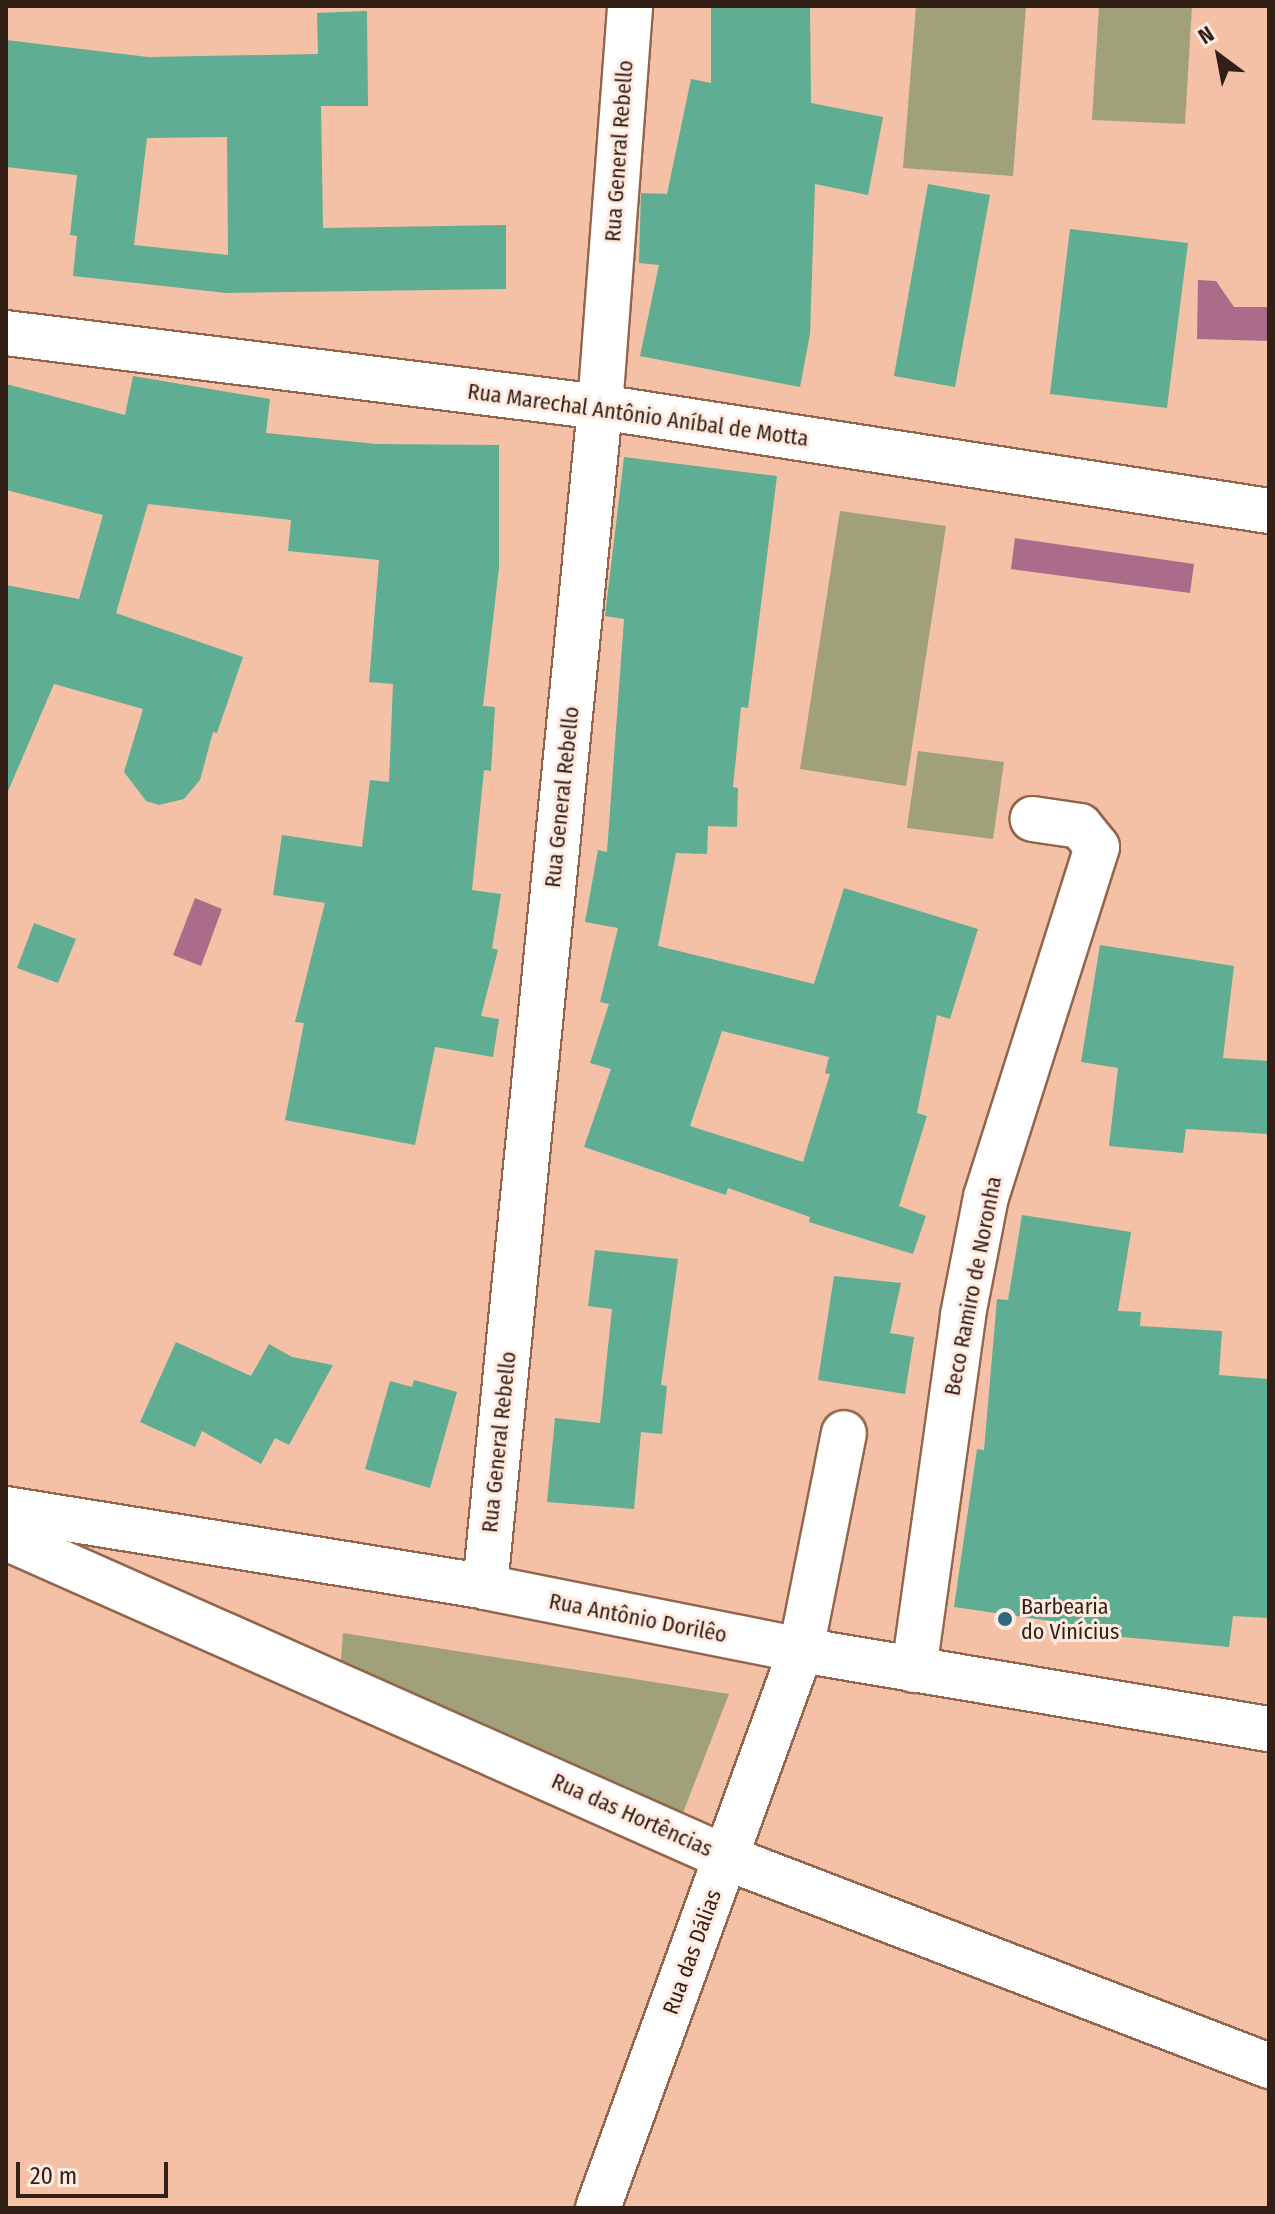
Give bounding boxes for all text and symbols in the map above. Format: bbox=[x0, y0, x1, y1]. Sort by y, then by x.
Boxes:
north arrow bbox=[1179, 16, 1259, 96]
text: N bbox=[1193, 20, 1219, 50]
street label: Rua General Rebello bbox=[599, 59, 639, 243]
street label: Rua Marechal Antônio Aníbal de Motta bbox=[466, 378, 810, 452]
street label: Rua General Rebello bbox=[539, 705, 585, 889]
street label: Beco Ramiro de Noronha bbox=[939, 1174, 1007, 1398]
street label: Rua General Rebello bbox=[476, 1350, 522, 1534]
street label: Rua Antônio Dorilêo bbox=[547, 1588, 729, 1648]
place label: Barbearia do Vinícius bbox=[1021, 1593, 1119, 1644]
marker: Barbearia do Vinícius bbox=[996, 1610, 1014, 1628]
street label: Rua das Hortências bbox=[547, 1768, 717, 1862]
street label: Rua das Dálias bbox=[657, 1886, 727, 2018]
scale bar bbox=[20, 2146, 172, 2196]
text: 20 m bbox=[30, 2162, 77, 2190]

